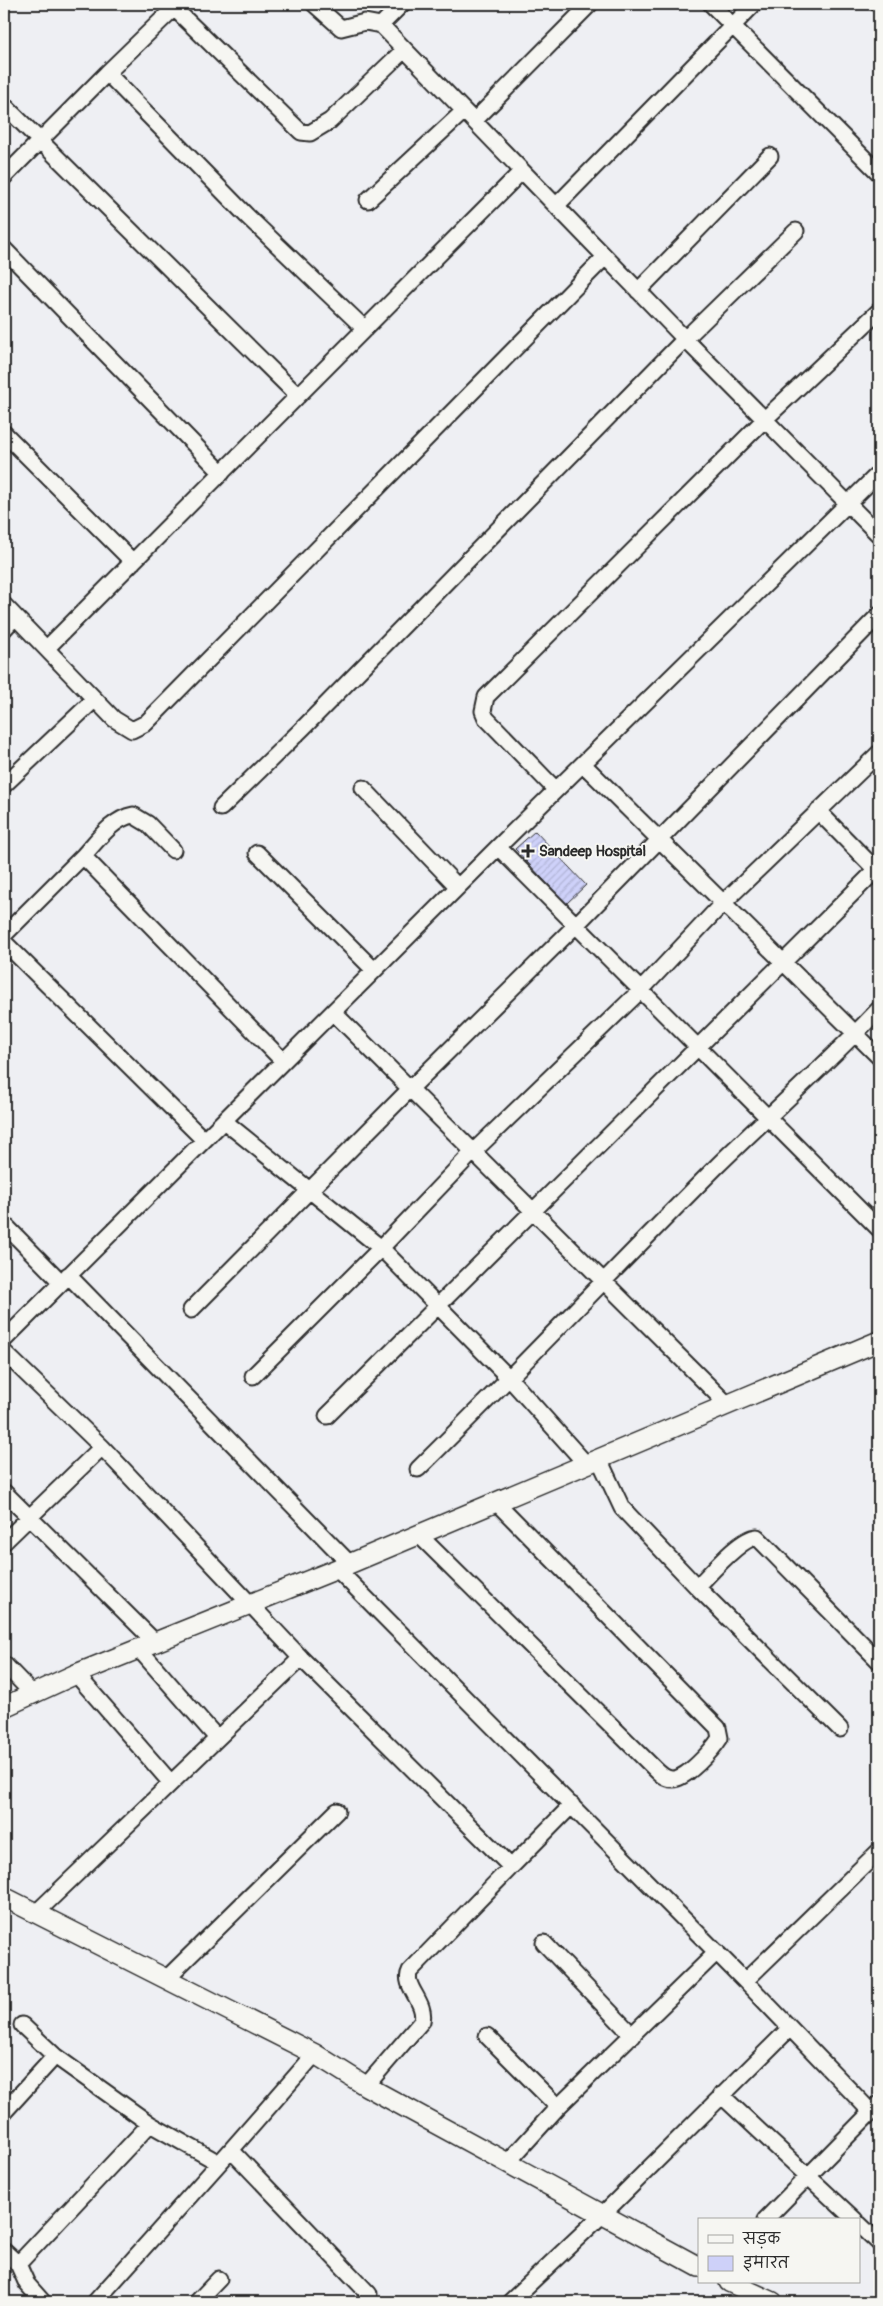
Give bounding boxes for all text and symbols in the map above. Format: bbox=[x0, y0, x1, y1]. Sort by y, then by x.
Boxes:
place label: Sandeep Hospital bbox=[539, 842, 646, 861]
marker: Sandeep Hospital bbox=[521, 844, 535, 858]
legend bbox=[698, 2218, 860, 2284]
text: सड़क bbox=[742, 2230, 781, 2249]
text: इमारत bbox=[743, 2254, 790, 2273]

